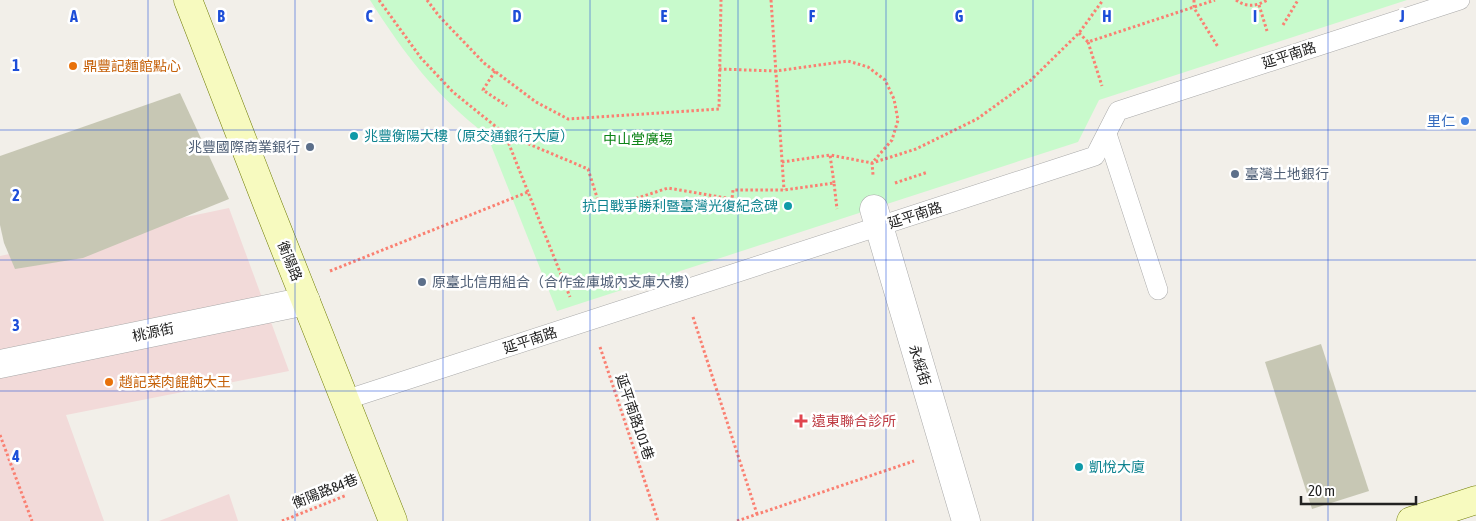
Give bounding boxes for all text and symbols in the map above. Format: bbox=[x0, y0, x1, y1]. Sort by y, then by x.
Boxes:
text: A bbox=[69, 7, 78, 25]
text: B bbox=[217, 7, 225, 25]
text: C bbox=[365, 7, 373, 25]
text: D bbox=[513, 7, 522, 25]
text: E bbox=[661, 7, 668, 25]
text: F bbox=[809, 7, 816, 25]
text: G bbox=[955, 7, 964, 25]
text: H bbox=[1102, 7, 1112, 25]
text: I bbox=[1253, 7, 1257, 25]
text: J bbox=[1398, 7, 1405, 25]
street label: 延平南路 bbox=[1260, 39, 1318, 71]
text: 1 bbox=[12, 56, 20, 74]
place label: 鼎豐記麵館點心 bbox=[83, 58, 181, 74]
marker: 鼎豐記麵館點心 bbox=[67, 60, 79, 72]
place label: 里仁 bbox=[1427, 113, 1455, 129]
marker: 里仁 bbox=[1459, 115, 1471, 127]
place label: 兆豐衡陽大樓（原交通銀行大廈） bbox=[364, 128, 574, 144]
marker: 兆豐衡陽大樓（原交通銀行大廈） bbox=[348, 130, 360, 142]
park label: 中山堂廣場 bbox=[603, 131, 673, 147]
place label: 兆豐國際商業銀行 bbox=[188, 139, 300, 155]
marker: 兆豐國際商業銀行 bbox=[304, 141, 316, 153]
place label: 臺灣土地銀行 bbox=[1245, 166, 1329, 182]
marker: 臺灣土地銀行 bbox=[1229, 168, 1241, 180]
text: 2 bbox=[12, 186, 20, 204]
place label: 抗日戰爭勝利暨臺灣光復紀念碑 bbox=[582, 198, 778, 214]
street label: 延平南路 bbox=[886, 199, 944, 231]
marker: 抗日戰爭勝利暨臺灣光復紀念碑 bbox=[782, 200, 794, 212]
street label: 衡陽路 bbox=[275, 239, 305, 283]
place label: 原臺北信用組合（合作金庫城內支庫大樓） bbox=[432, 274, 698, 290]
marker: 原臺北信用組合（合作金庫城內支庫大樓） bbox=[416, 276, 428, 288]
text: 3 bbox=[12, 316, 20, 334]
street label: 桃源街 bbox=[131, 320, 175, 344]
street label: 延平南路 bbox=[501, 324, 559, 356]
street label: 永綏街 bbox=[906, 343, 934, 387]
street label: 延平南路101巷 bbox=[613, 372, 657, 462]
place label: 趙記菜肉餛飩大王 bbox=[119, 374, 231, 390]
marker: 趙記菜肉餛飩大王 bbox=[103, 376, 115, 388]
place label: 遠東聯合診所 bbox=[812, 413, 896, 429]
marker: 遠東聯合診所 bbox=[794, 414, 808, 428]
text: 4 bbox=[11, 447, 20, 465]
place label: 凱悅大廈 bbox=[1089, 459, 1145, 475]
marker: 凱悅大廈 bbox=[1073, 461, 1085, 473]
street label: 衡陽路84巷 bbox=[290, 471, 360, 511]
scale bar bbox=[1301, 474, 1416, 506]
text: 20 m bbox=[1308, 482, 1335, 499]

